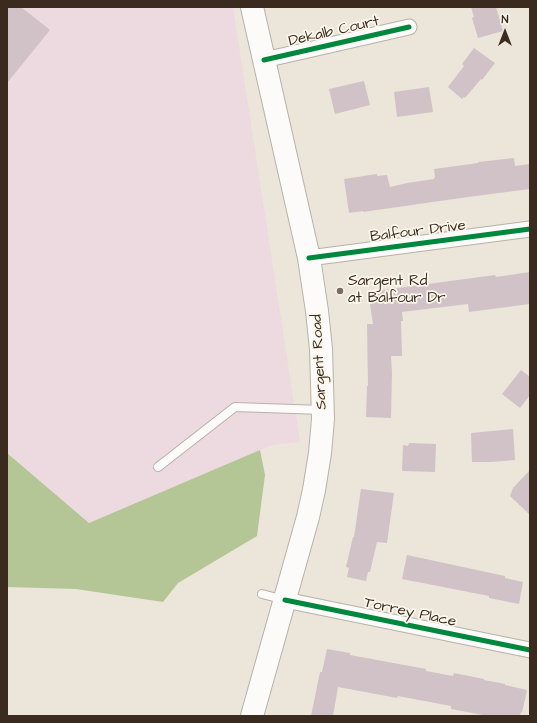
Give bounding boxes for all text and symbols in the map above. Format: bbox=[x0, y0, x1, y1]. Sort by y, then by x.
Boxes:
north arrow bbox=[485, 12, 525, 52]
text: N bbox=[502, 12, 508, 27]
street label: Dekalb Court bbox=[287, 13, 381, 51]
street label: Balfour Drive bbox=[369, 217, 467, 247]
place label: Sargent Rd at Balfour Dr bbox=[348, 273, 446, 308]
marker: Sargent Rd at Balfour Dr bbox=[335, 286, 345, 296]
street label: Sargent Road bbox=[309, 314, 331, 410]
street label: Torrey Place bbox=[362, 594, 458, 632]

